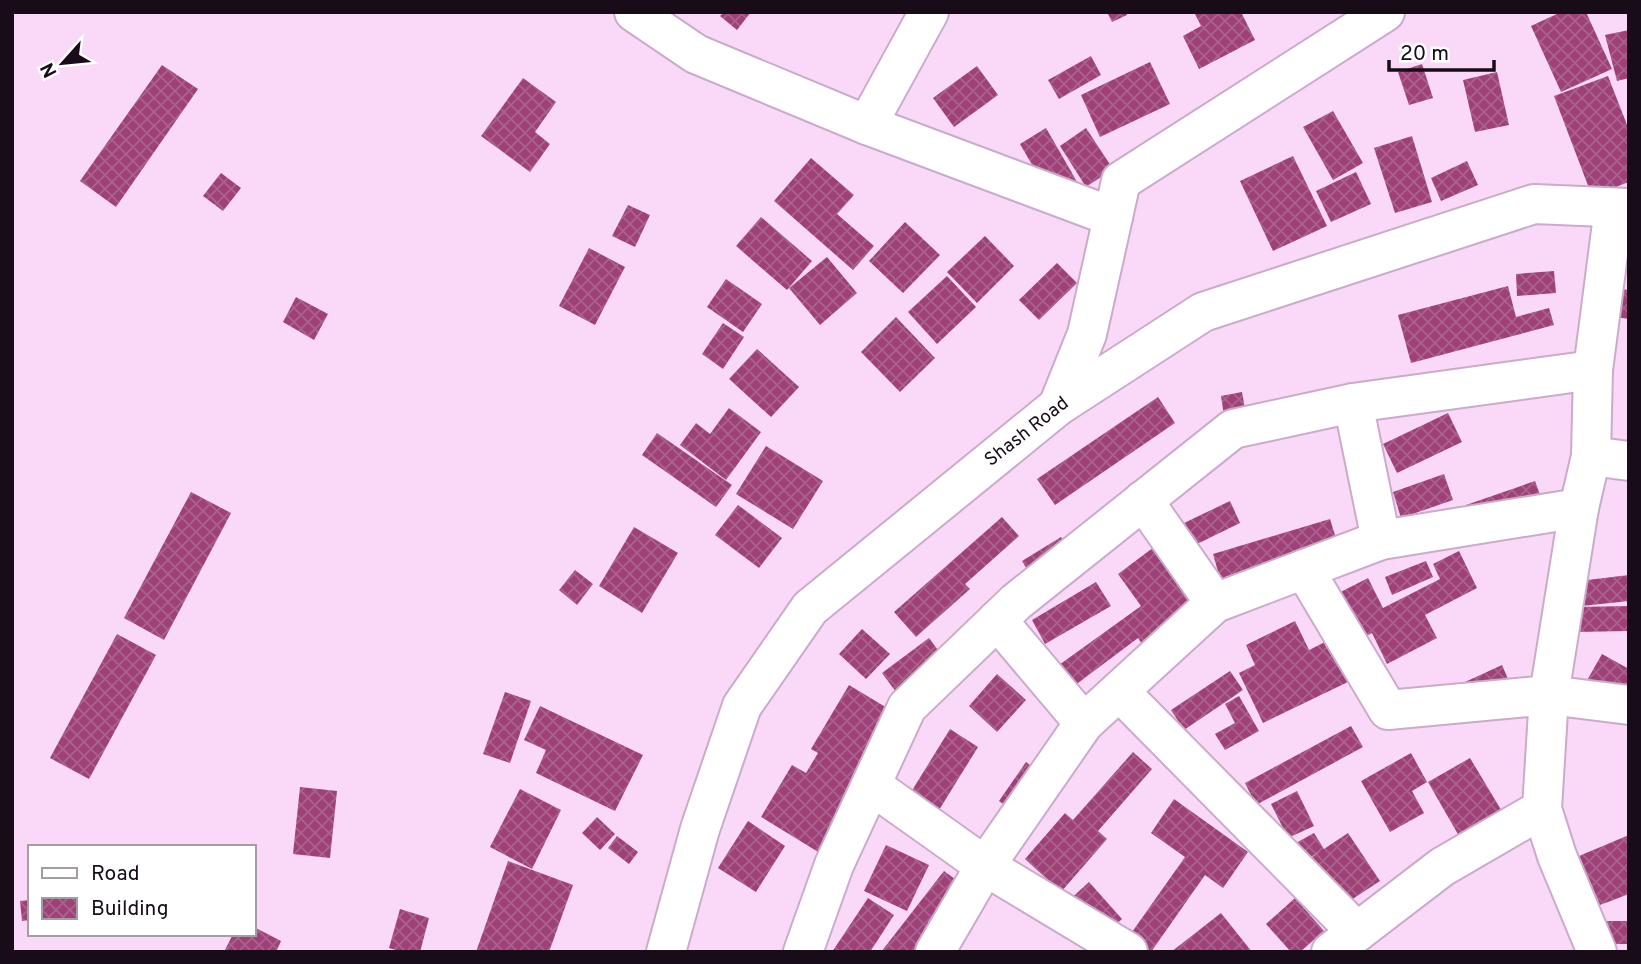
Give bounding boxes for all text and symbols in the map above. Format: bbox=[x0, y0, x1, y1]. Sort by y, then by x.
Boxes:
north arrow bbox=[28, 28, 98, 98]
scale bar bbox=[1389, 28, 1494, 72]
text: 20 m bbox=[1400, 41, 1449, 68]
text: N bbox=[36, 58, 63, 81]
street label: Shash Road bbox=[980, 392, 1074, 472]
legend bbox=[28, 845, 256, 936]
text: Road bbox=[91, 861, 140, 888]
text: Building bbox=[91, 896, 169, 923]

